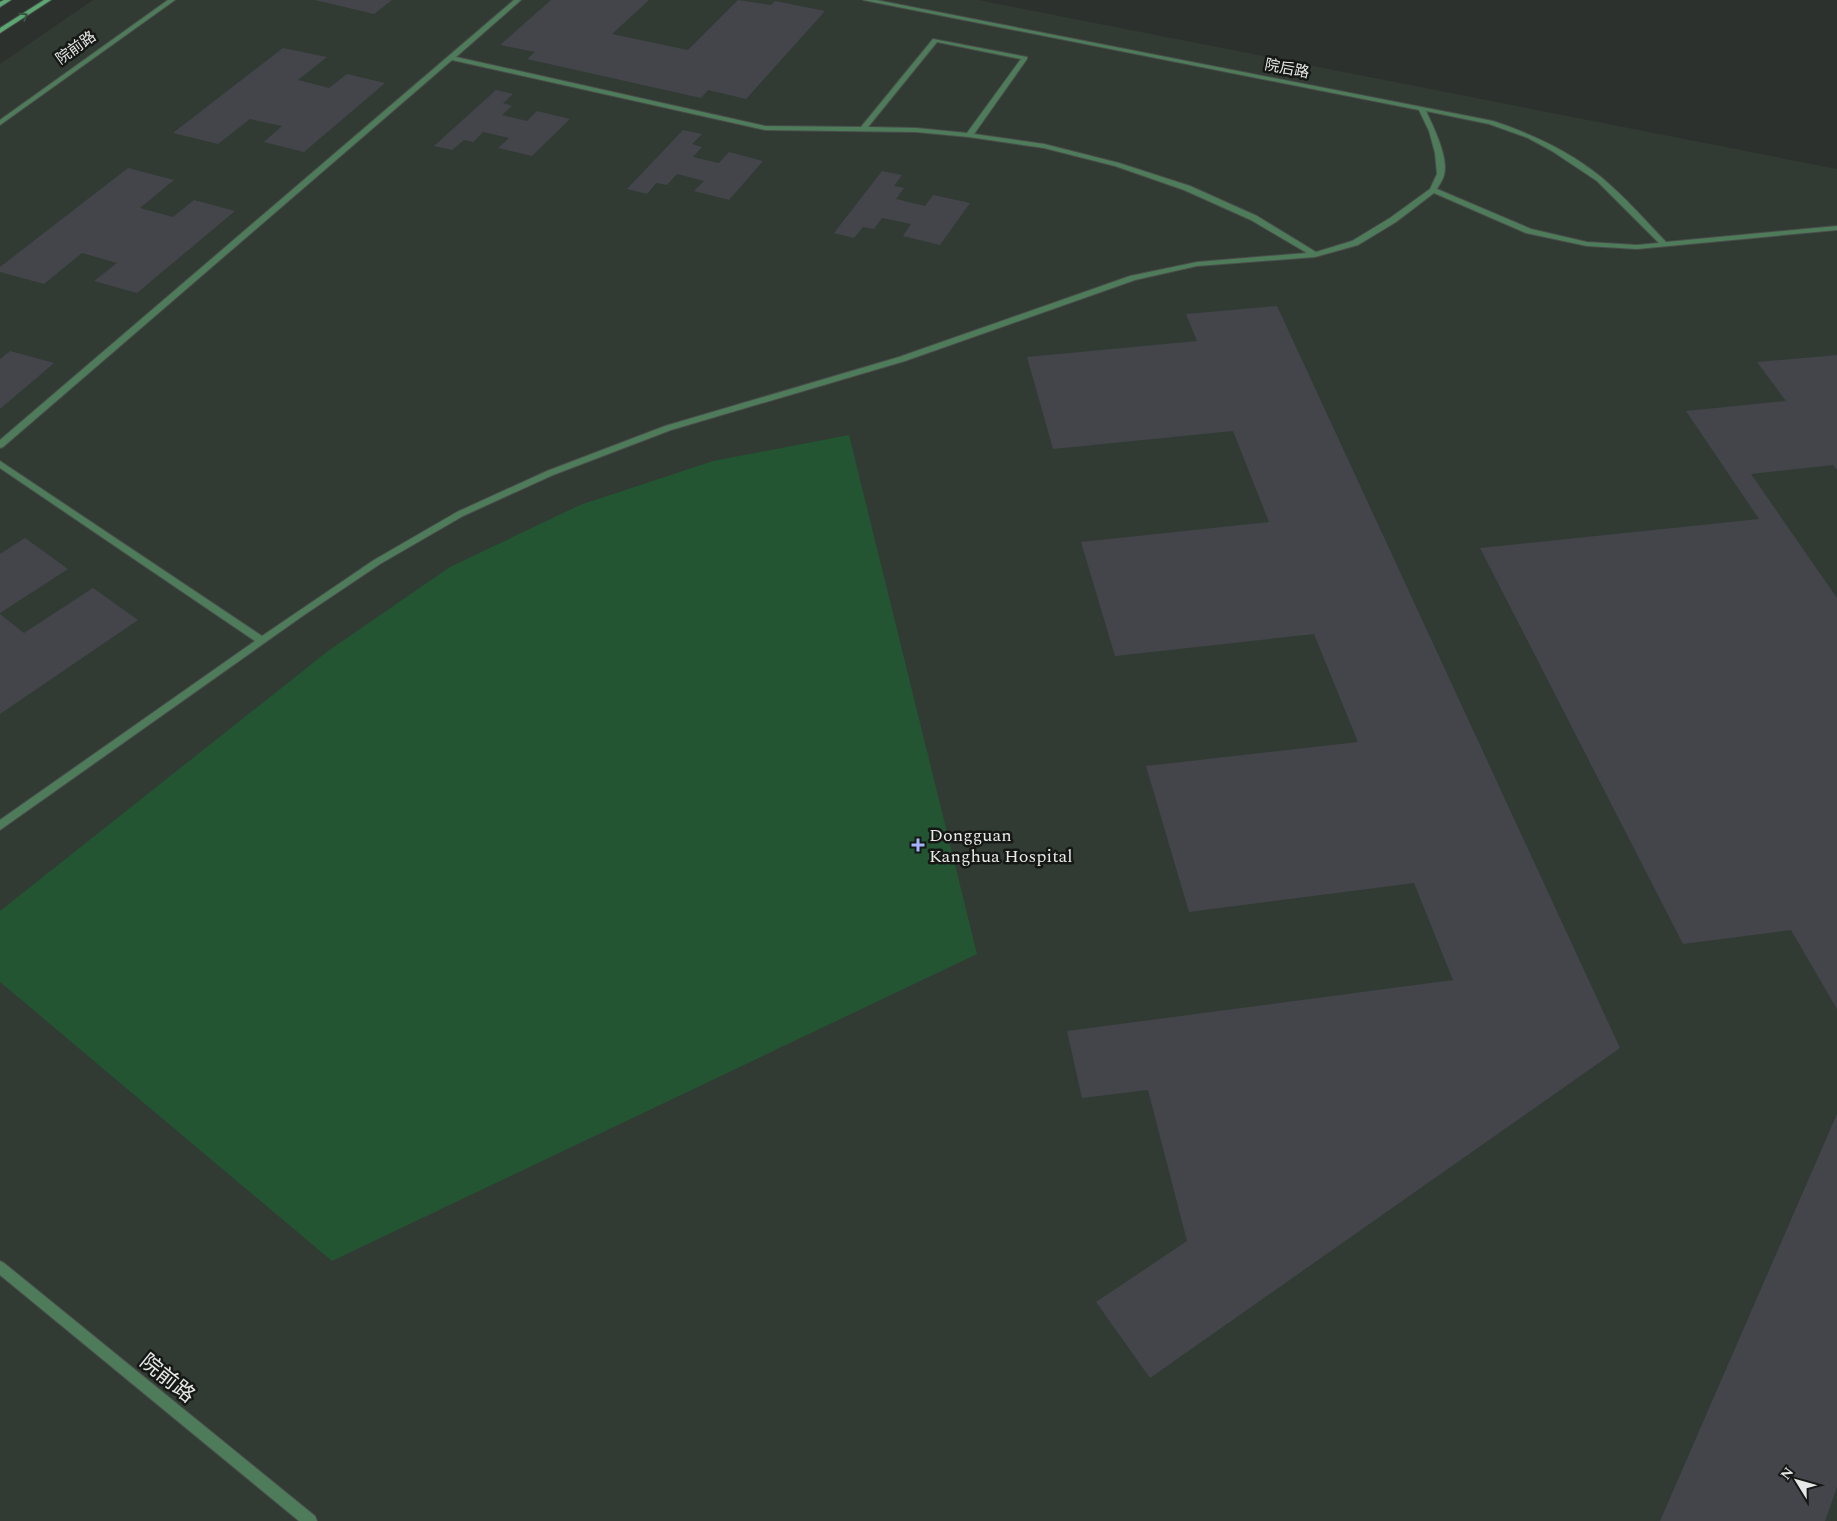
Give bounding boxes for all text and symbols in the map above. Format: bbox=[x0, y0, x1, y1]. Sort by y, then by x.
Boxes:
one-way arrow bbox=[19, 12, 28, 22]
street label: 院前路 bbox=[51, 25, 101, 71]
street label: 院后路 bbox=[1263, 53, 1311, 85]
place label: Dongguan Kanghua Hospital bbox=[929, 822, 1073, 870]
marker: Dongguan Kanghua Hospital bbox=[911, 838, 925, 852]
street label: 院前路 bbox=[132, 1347, 202, 1411]
north arrow bbox=[1772, 1456, 1822, 1506]
text: N bbox=[1775, 1463, 1799, 1484]

